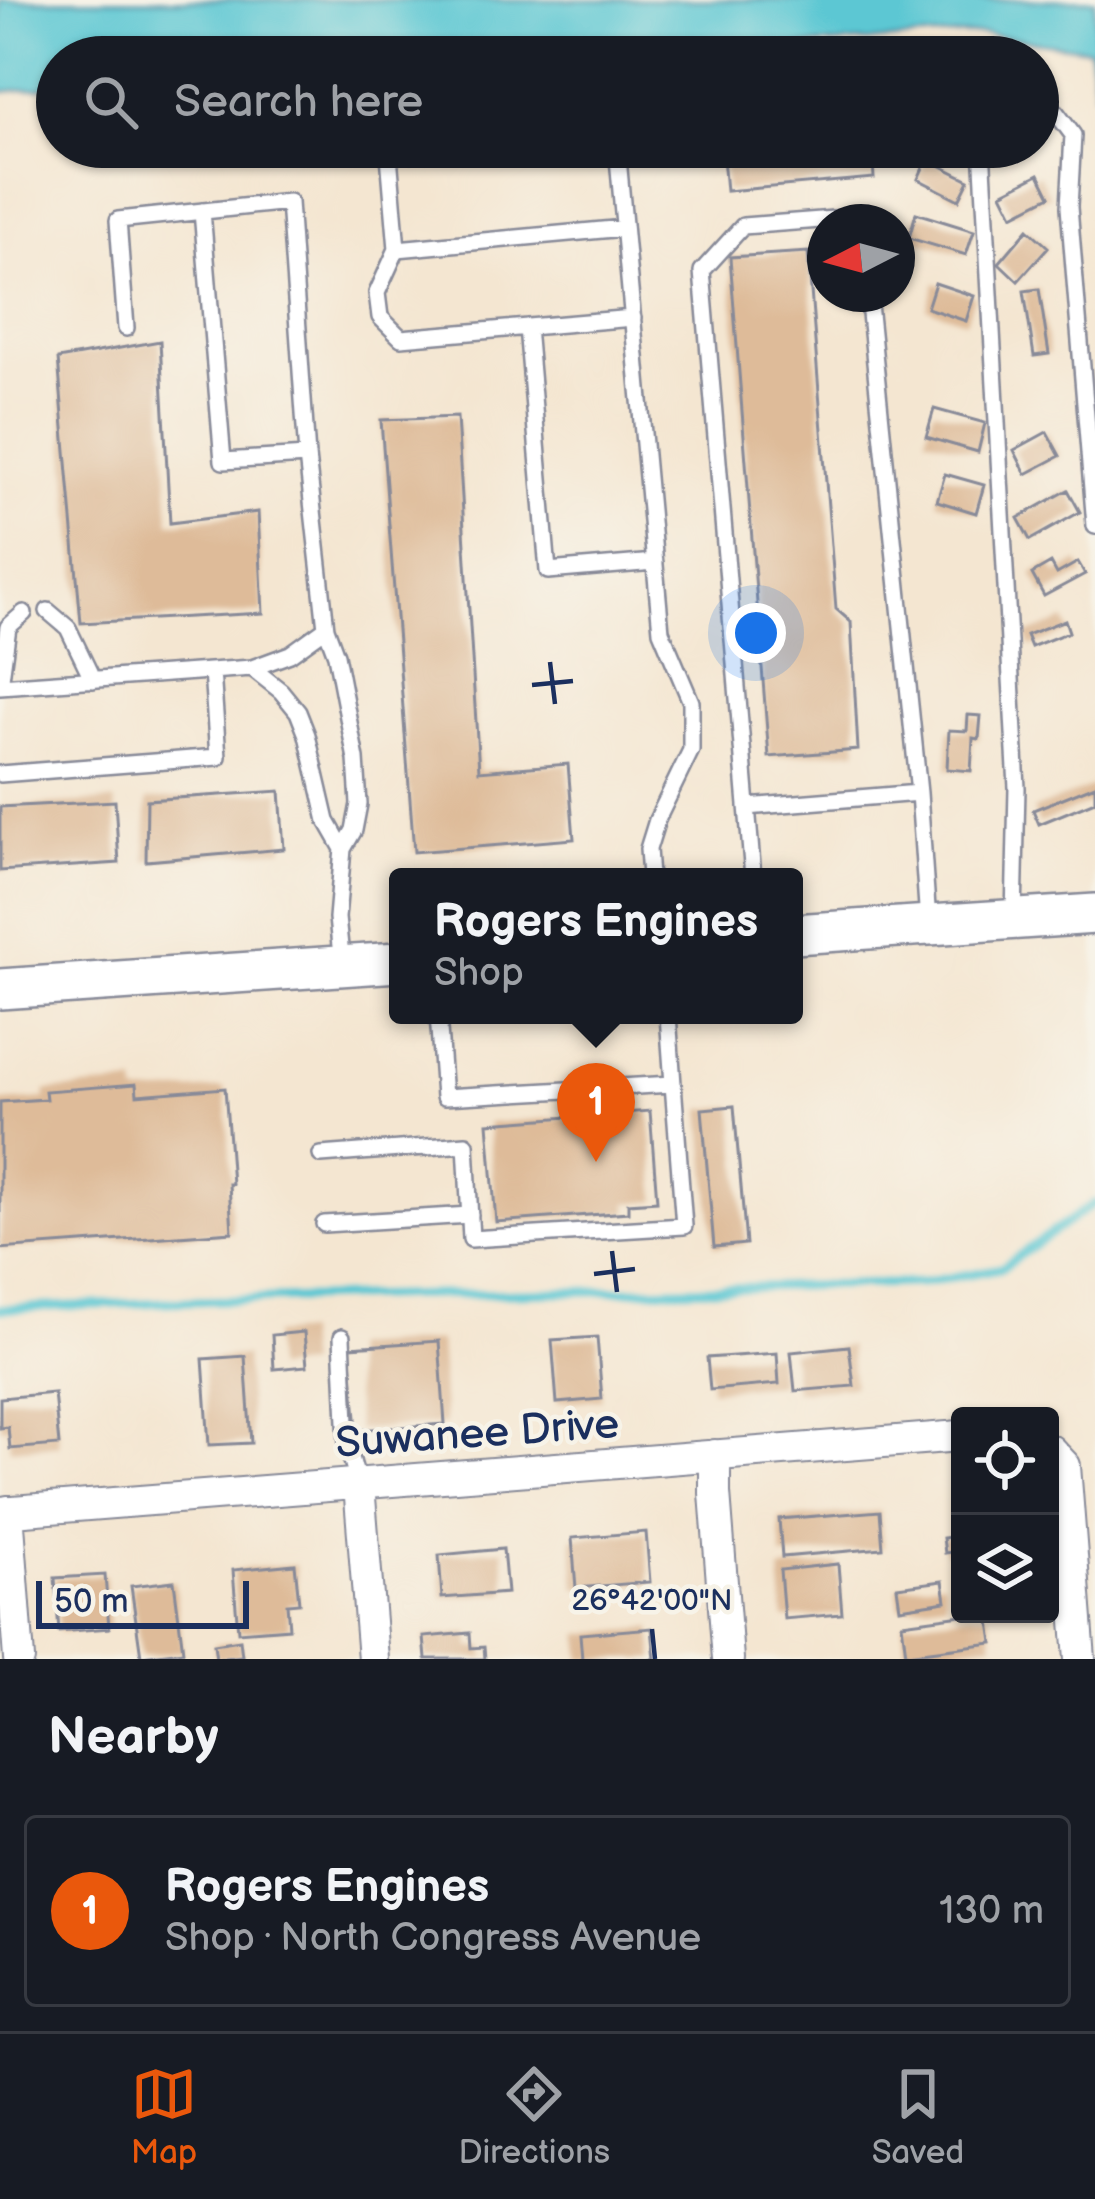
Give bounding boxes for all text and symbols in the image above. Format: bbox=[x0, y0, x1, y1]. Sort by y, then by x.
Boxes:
search box bbox=[36, 36, 1059, 168]
icon: search bbox=[78, 69, 144, 135]
text: Search here bbox=[174, 75, 423, 130]
north arrow bbox=[807, 204, 915, 312]
your location bbox=[726, 603, 786, 663]
popup bbox=[389, 868, 803, 1024]
text: Rogers Engines bbox=[434, 895, 758, 950]
text: Shop bbox=[434, 950, 524, 997]
pin: 1 bbox=[557, 1063, 635, 1162]
street label: Suwanee Drive bbox=[334, 1399, 621, 1470]
map controls bbox=[951, 1407, 1059, 1623]
button: locate bbox=[951, 1407, 1059, 1515]
button: layers bbox=[951, 1515, 1059, 1623]
scale bar bbox=[36, 1575, 249, 1628]
text: 50 m bbox=[54, 1582, 129, 1622]
text: 26°42'00"N bbox=[571, 1583, 733, 1619]
text: Nearby bbox=[48, 1707, 219, 1768]
text: Rogers Engines bbox=[165, 1860, 489, 1915]
text: 1 bbox=[82, 1888, 98, 1935]
text: 130 m bbox=[939, 1888, 1044, 1935]
text: Shop · North Congress Avenue bbox=[165, 1915, 701, 1962]
tab: Map bbox=[131, 2061, 197, 2173]
tab: Directions bbox=[458, 2061, 610, 2173]
tab: Saved bbox=[872, 2061, 964, 2173]

